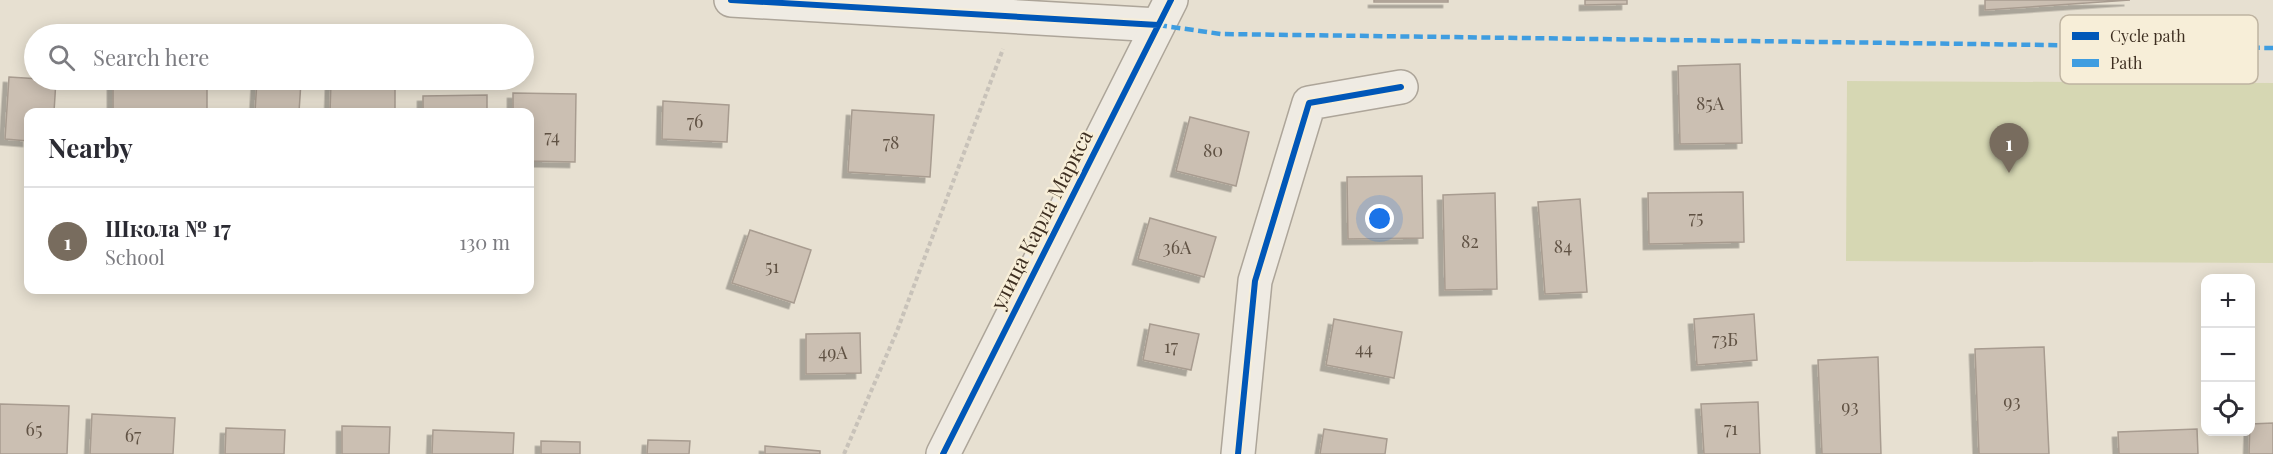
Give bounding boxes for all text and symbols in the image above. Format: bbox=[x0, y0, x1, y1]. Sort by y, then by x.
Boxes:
legend bbox=[2060, 15, 2258, 84]
search box bbox=[24, 24, 534, 90]
text: Cycle path bbox=[2110, 25, 2186, 46]
icon: search bbox=[45, 41, 78, 74]
text: Search here bbox=[93, 42, 209, 72]
text: Path bbox=[2110, 52, 2143, 73]
house number: 85А bbox=[1696, 91, 1725, 115]
house number: 76 bbox=[687, 109, 703, 133]
house number: 74 bbox=[544, 124, 560, 148]
street label: улица Карла Маркса bbox=[982, 124, 1098, 315]
pin: 1 bbox=[1990, 124, 2028, 173]
text: Nearby bbox=[48, 130, 133, 165]
house number: 78 bbox=[883, 130, 899, 154]
house number: 80 bbox=[1203, 138, 1223, 162]
your location bbox=[1365, 204, 1394, 233]
house number: 75 bbox=[1689, 205, 1703, 229]
text: Школа № 17 bbox=[105, 213, 231, 243]
text: 1 bbox=[64, 228, 71, 255]
text: 130 m bbox=[459, 228, 510, 255]
house number: 82 bbox=[1461, 229, 1479, 253]
house number: 84 bbox=[1554, 234, 1572, 258]
house number: 36А bbox=[1163, 235, 1192, 259]
text: School bbox=[105, 243, 165, 270]
house number: 51 bbox=[765, 254, 779, 278]
map controls bbox=[2201, 274, 2255, 436]
button: + bbox=[2201, 274, 2255, 328]
house number: 73Б bbox=[1712, 327, 1738, 351]
button: − bbox=[2201, 328, 2255, 382]
house number: 17 bbox=[1164, 334, 1179, 358]
house number: 44 bbox=[1355, 336, 1373, 360]
house number: 49А bbox=[818, 340, 848, 364]
button: locate bbox=[2201, 382, 2255, 436]
house number: 93 bbox=[2003, 389, 2021, 413]
house number: 93 bbox=[1841, 394, 1859, 418]
house number: 71 bbox=[1724, 416, 1738, 440]
house number: 65 bbox=[26, 417, 42, 441]
house number: 67 bbox=[125, 423, 142, 447]

